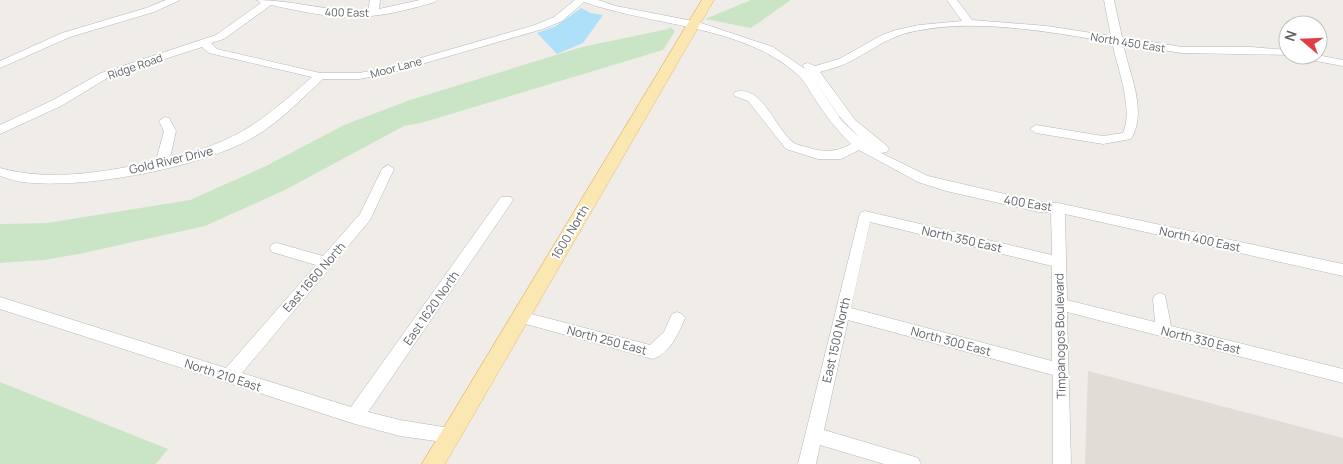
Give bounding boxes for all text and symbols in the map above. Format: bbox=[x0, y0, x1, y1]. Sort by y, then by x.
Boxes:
street label: 400 East bbox=[325, 4, 369, 20]
north arrow bbox=[1278, 15, 1328, 65]
text: N bbox=[1280, 28, 1301, 43]
street label: North 450 East bbox=[1090, 29, 1166, 55]
street label: Ridge Road bbox=[106, 50, 164, 82]
street label: Moor Lane bbox=[368, 53, 424, 81]
street label: Gold River Drive bbox=[127, 142, 215, 178]
street label: 400 East bbox=[1003, 191, 1054, 215]
street label: 1600 North bbox=[547, 202, 593, 262]
street label: North 350 East bbox=[920, 222, 1004, 257]
street label: North 400 East bbox=[1158, 222, 1242, 256]
street label: East 1660 North bbox=[279, 238, 349, 316]
street label: East 1620 North bbox=[399, 267, 463, 349]
street label: Timpanogos Boulevard bbox=[1050, 273, 1070, 399]
street label: East 1500 North bbox=[818, 296, 854, 384]
street label: North 250 East bbox=[565, 321, 649, 359]
street label: North 300 East bbox=[909, 322, 993, 360]
street label: North 330 East bbox=[1159, 322, 1243, 358]
street label: North 210 East bbox=[182, 355, 264, 395]

